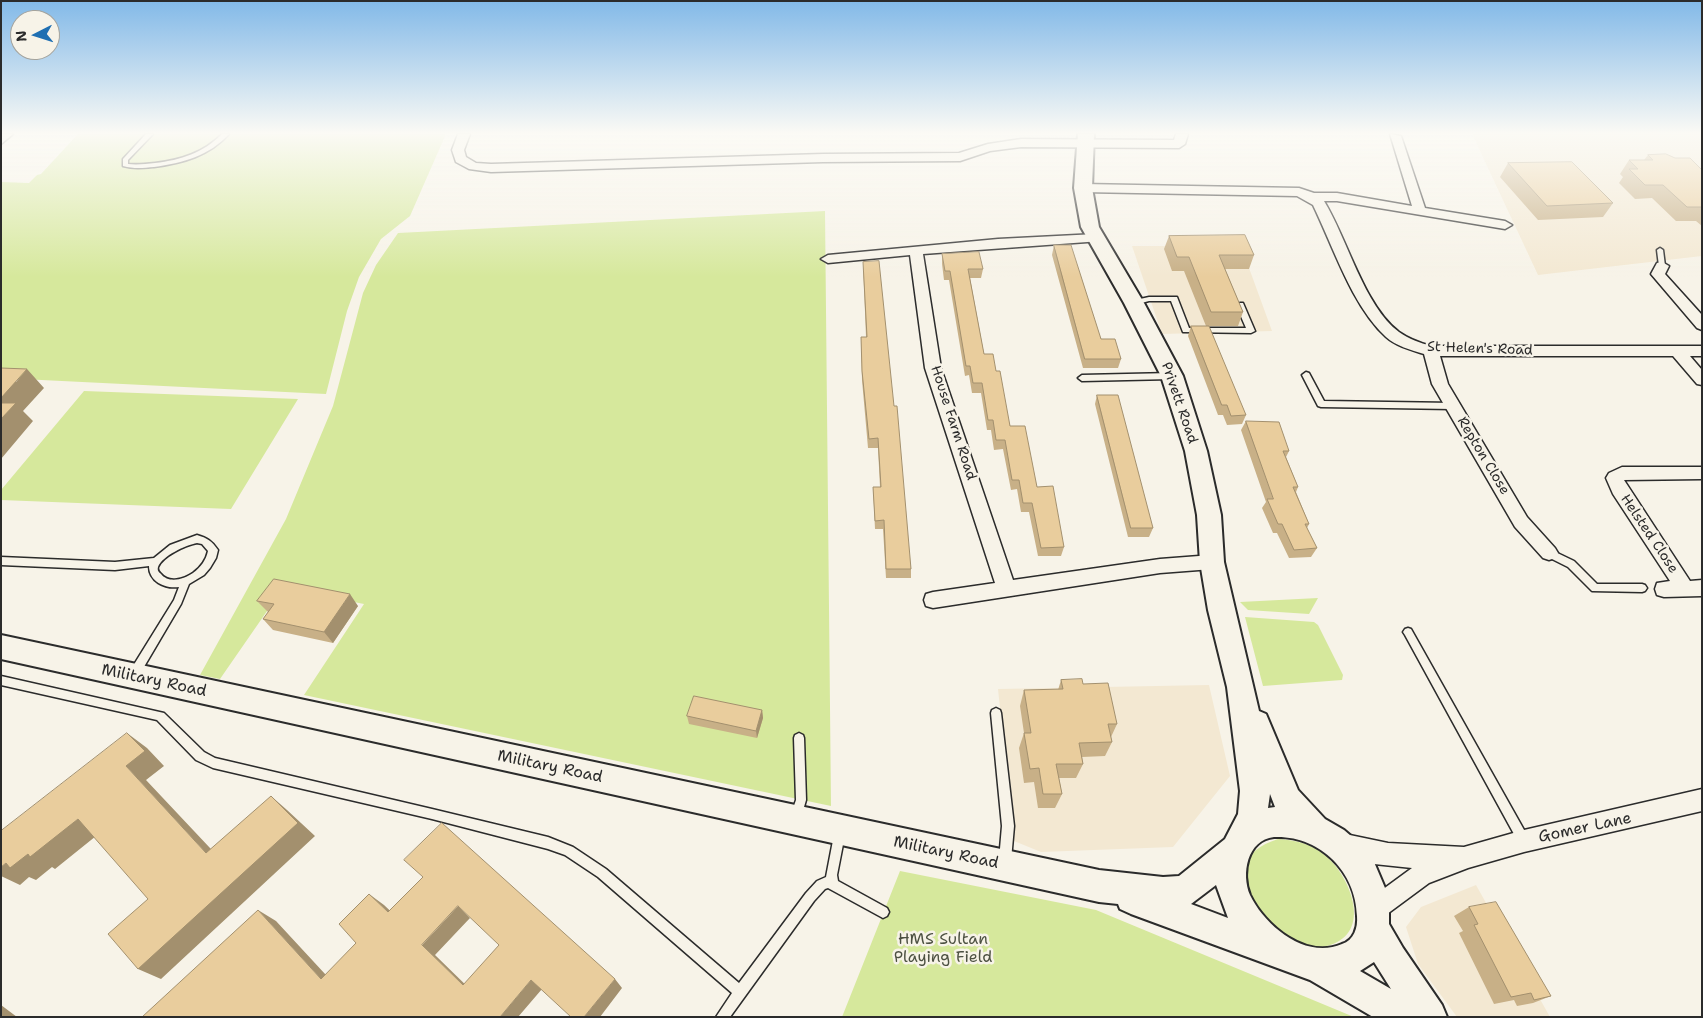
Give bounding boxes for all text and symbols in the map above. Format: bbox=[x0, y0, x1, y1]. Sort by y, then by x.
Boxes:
north arrow bbox=[10, 10, 60, 60]
text: N bbox=[12, 30, 31, 43]
street label: St Helen's Road bbox=[1427, 339, 1533, 359]
street label: Privett Road bbox=[1157, 360, 1201, 446]
street label: House Farm Road bbox=[927, 363, 979, 483]
street label: Repton Close bbox=[1453, 414, 1513, 498]
street label: Helsted Close bbox=[1616, 491, 1682, 577]
street label: Military Road bbox=[100, 660, 208, 702]
street label: Military Road bbox=[496, 746, 604, 788]
street label: Gomer Lane bbox=[1537, 809, 1633, 847]
street label: Military Road bbox=[892, 832, 1000, 874]
park label: HMS Sultan Playing Field bbox=[894, 930, 992, 968]

